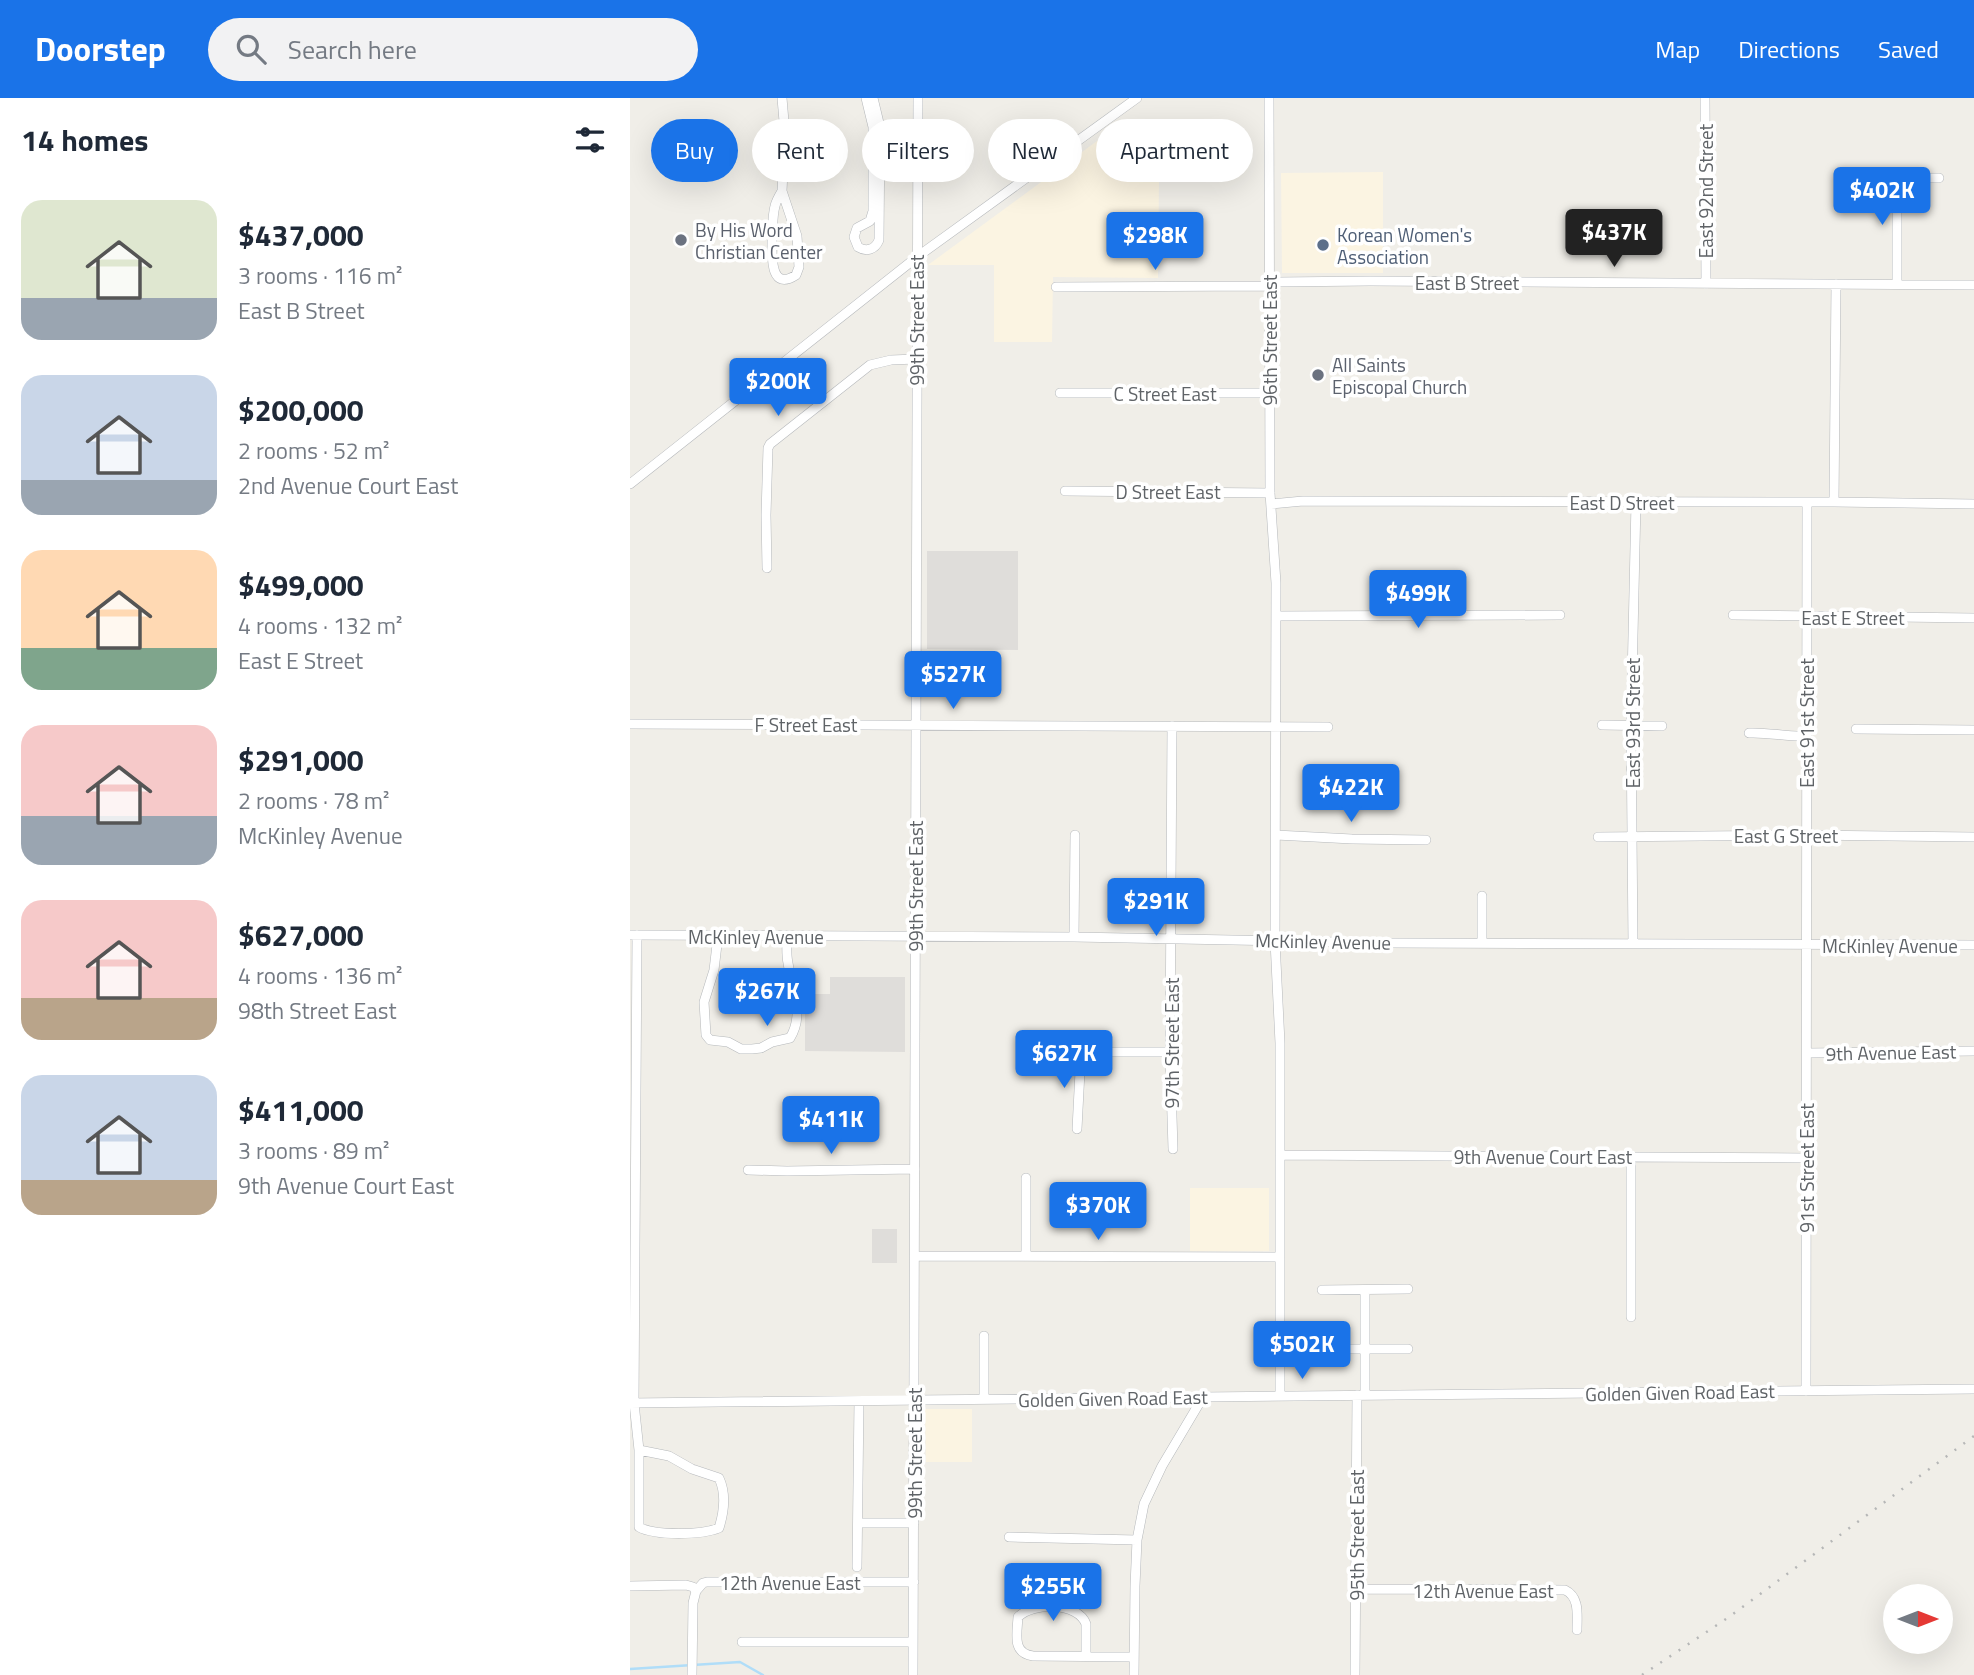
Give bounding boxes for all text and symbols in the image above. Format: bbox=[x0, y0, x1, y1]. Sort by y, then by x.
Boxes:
search box bbox=[208, 18, 698, 81]
text: Doorstep bbox=[35, 24, 166, 74]
icon: search bbox=[232, 30, 270, 68]
text: Search here bbox=[288, 30, 417, 69]
text: Map bbox=[1655, 31, 1700, 67]
text: Directions bbox=[1738, 31, 1840, 67]
text: Saved bbox=[1878, 31, 1939, 67]
text: 14 homes bbox=[21, 117, 148, 163]
chip: Buy bbox=[651, 119, 738, 182]
chip: Rent bbox=[752, 119, 848, 182]
chip: Filters bbox=[862, 119, 974, 182]
chip: New bbox=[988, 119, 1082, 182]
chip: Apartment bbox=[1096, 119, 1253, 182]
icon: filters bbox=[571, 121, 609, 159]
street label: East 92nd Street bbox=[1691, 123, 1720, 258]
pin: $402K bbox=[1833, 167, 1931, 227]
text: $402K bbox=[1849, 172, 1915, 207]
pin: $437K bbox=[1565, 209, 1663, 269]
text: $437,000 bbox=[238, 212, 364, 258]
pin: $298K bbox=[1106, 212, 1204, 272]
text: $437K bbox=[1581, 214, 1647, 249]
place label: By His Word Christian Center bbox=[695, 215, 823, 266]
text: $298K bbox=[1122, 217, 1188, 252]
place label: Korean Women's Association bbox=[1337, 220, 1472, 271]
icon: home bbox=[77, 228, 161, 312]
marker: By His Word Christian Center bbox=[673, 232, 689, 248]
marker: Korean Women's Association bbox=[1315, 237, 1331, 253]
street label: 99th Street East bbox=[902, 254, 931, 386]
text: 3 rooms · 116 m² bbox=[238, 258, 402, 293]
street label: East B Street bbox=[1415, 268, 1520, 297]
street label: 96th Street East bbox=[1255, 274, 1284, 406]
text: East B Street bbox=[238, 293, 365, 328]
place label: All Saints Episcopal Church bbox=[1332, 350, 1467, 401]
pin: $200K bbox=[729, 358, 827, 418]
text: $200K bbox=[745, 363, 811, 398]
marker: All Saints Episcopal Church bbox=[1310, 367, 1326, 383]
street label: C Street East bbox=[1113, 379, 1217, 408]
text: $200,000 bbox=[238, 387, 364, 433]
icon: home bbox=[77, 403, 161, 487]
text: 2 rooms · 52 m² bbox=[238, 433, 389, 468]
text: 2nd Avenue Court East bbox=[238, 468, 458, 503]
street label: D Street East bbox=[1115, 477, 1221, 506]
street label: East D Street bbox=[1569, 488, 1675, 517]
text: $499,000 bbox=[238, 562, 364, 608]
pin: $499K bbox=[1369, 570, 1467, 630]
text: $499K bbox=[1385, 575, 1451, 610]
icon: home bbox=[77, 578, 161, 662]
street label: East E Street bbox=[1801, 603, 1905, 632]
text: 4 rooms · 132 m² bbox=[238, 608, 402, 643]
text: East E Street bbox=[238, 643, 363, 678]
pin: $527K bbox=[904, 652, 1002, 711]
text: $527K bbox=[920, 656, 986, 691]
street label: East 93rd Street bbox=[1618, 657, 1647, 788]
street label: East 91st Street bbox=[1792, 658, 1821, 788]
street label: F Street East bbox=[755, 710, 858, 739]
text: $291,000 bbox=[238, 737, 364, 783]
icon: home bbox=[77, 753, 161, 837]
pin: $422K bbox=[1302, 764, 1400, 824]
text: $422K bbox=[1318, 769, 1384, 804]
text: 2 rooms · 78 m² bbox=[238, 783, 389, 818]
text: McKinley Avenue bbox=[238, 818, 403, 853]
street label: 99th Street East bbox=[901, 820, 930, 952]
street label: East G Street bbox=[1734, 821, 1839, 850]
pin: $291K bbox=[1107, 878, 1205, 938]
text: $291K bbox=[1123, 883, 1189, 918]
text: $627,000 bbox=[238, 912, 364, 958]
street label: McKinley Avenue bbox=[688, 922, 824, 951]
street label: McKinley Avenue bbox=[1255, 925, 1391, 957]
icon: home bbox=[77, 928, 161, 1012]
street label: McKinley Avenue bbox=[1822, 931, 1958, 960]
text: 4 rooms · 136 m² bbox=[238, 958, 402, 993]
pin: $267K bbox=[718, 968, 816, 1028]
text: $267K bbox=[734, 973, 800, 1008]
street label: 97th Street East bbox=[1157, 977, 1186, 1109]
text: 98th Street East bbox=[238, 993, 397, 1028]
pin: $627K bbox=[1015, 1030, 1113, 1090]
text: $627K bbox=[1031, 1035, 1097, 1070]
street label: 9th Avenue East bbox=[1825, 1036, 1957, 1068]
text: $411,000 bbox=[238, 1087, 364, 1133]
pin: $411K bbox=[782, 1096, 880, 1156]
text: $411K bbox=[798, 1101, 864, 1136]
icon: home bbox=[77, 1103, 161, 1187]
street label: 91st Street East bbox=[1792, 1103, 1821, 1233]
text: 3 rooms · 89 m² bbox=[238, 1133, 389, 1168]
street label: 9th Avenue Court East bbox=[1454, 1142, 1633, 1171]
text: 9th Avenue Court East bbox=[238, 1168, 454, 1203]
pin: $370K bbox=[1049, 1182, 1147, 1242]
text: $370K bbox=[1065, 1187, 1131, 1222]
pin: $502K bbox=[1253, 1322, 1351, 1381]
text: $502K bbox=[1269, 1326, 1335, 1361]
street label: Golden Given Road East bbox=[1585, 1376, 1775, 1408]
street label: Golden Given Road East bbox=[1018, 1382, 1208, 1414]
street label: 99th Street East bbox=[900, 1387, 929, 1519]
street label: 95th Street East bbox=[1342, 1469, 1371, 1601]
pin: $255K bbox=[1004, 1564, 1102, 1623]
street label: 12th Avenue East bbox=[719, 1568, 861, 1597]
text: $255K bbox=[1020, 1568, 1086, 1603]
street label: 12th Avenue East bbox=[1412, 1576, 1554, 1605]
north arrow bbox=[1883, 1584, 1953, 1654]
map controls bbox=[1883, 1584, 1953, 1654]

